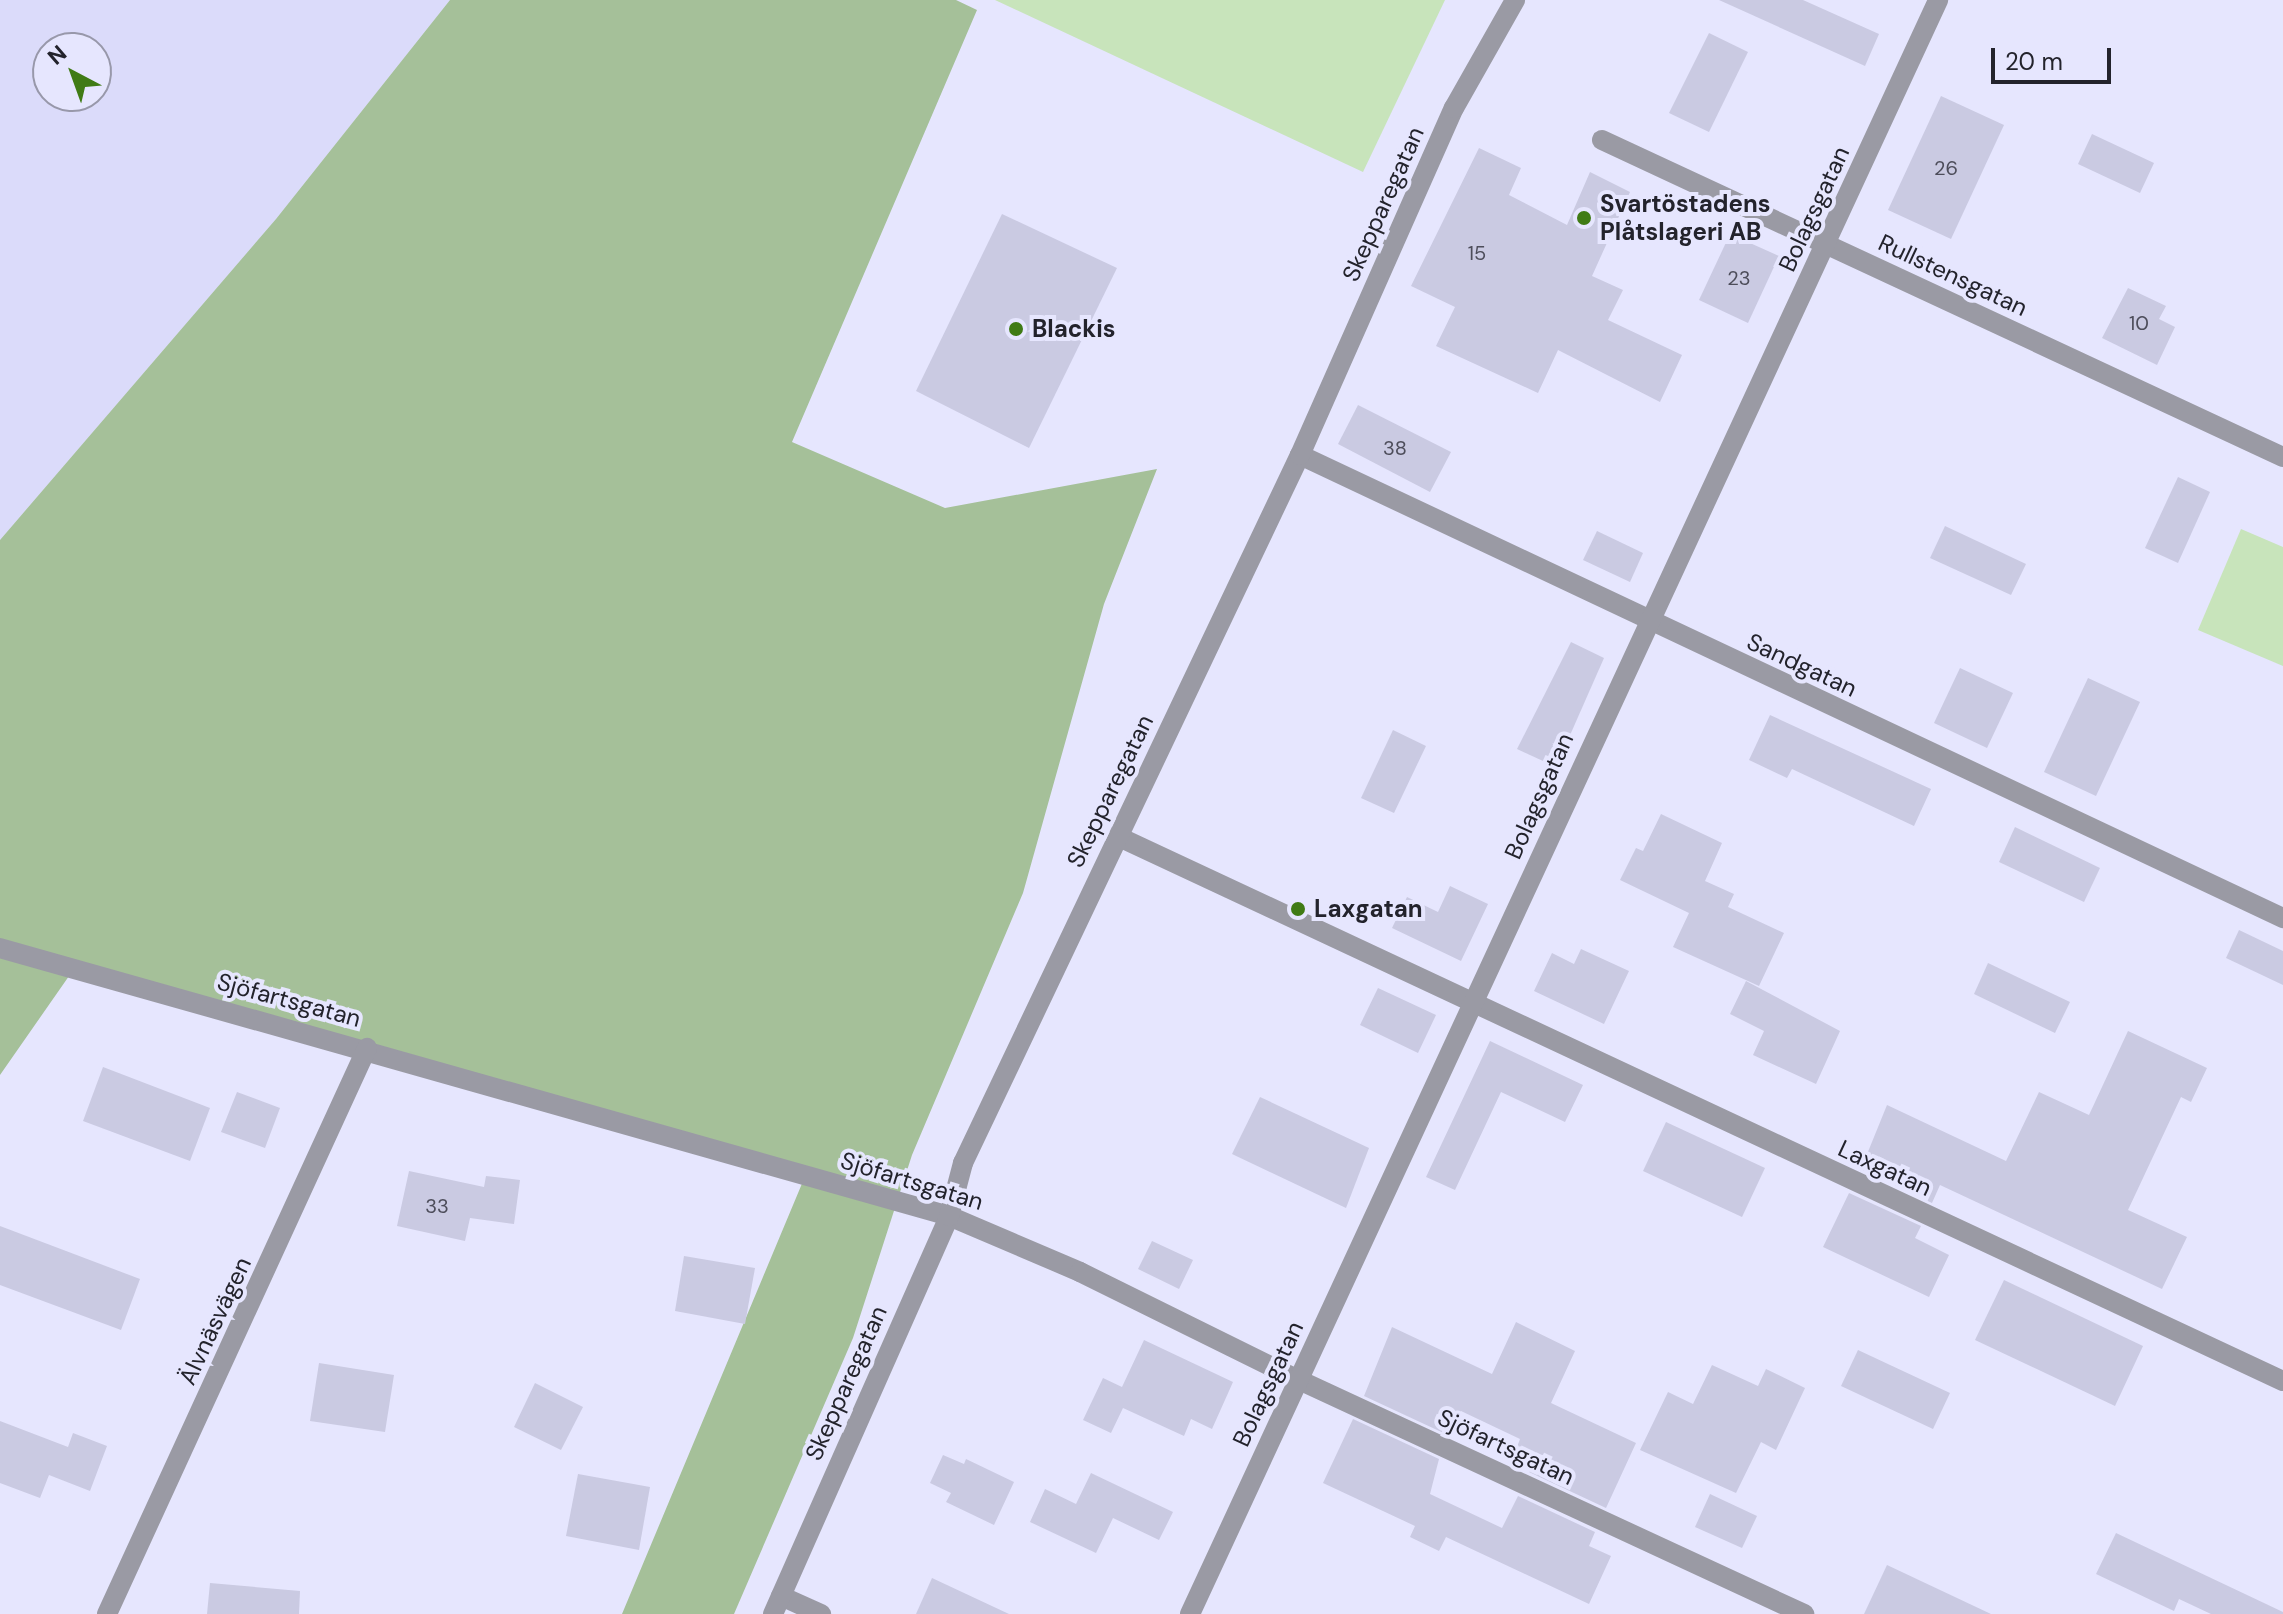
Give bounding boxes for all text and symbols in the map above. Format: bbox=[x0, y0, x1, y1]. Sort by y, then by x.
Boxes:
north arrow bbox=[32, 32, 112, 112]
scale bar bbox=[1995, 32, 2115, 82]
text: N bbox=[42, 39, 73, 71]
text: 20 m bbox=[2005, 46, 2063, 77]
street label: Skepparegatan bbox=[1336, 122, 1430, 286]
street label: Bolagsgatan bbox=[1772, 142, 1856, 276]
house number: 26 bbox=[1934, 156, 1958, 180]
place label: Svartöstadens Plåtslageri AB bbox=[1600, 190, 1771, 246]
marker: Svartöstadens Plåtslageri AB bbox=[1575, 209, 1593, 227]
street label: Rullstensgatan bbox=[1874, 228, 2032, 322]
house number: 15 bbox=[1468, 241, 1486, 265]
house number: 23 bbox=[1727, 266, 1751, 290]
house number: 10 bbox=[2129, 311, 2149, 335]
place label: Blackis bbox=[1032, 315, 1116, 343]
marker: Blackis bbox=[1007, 320, 1025, 338]
house number: 38 bbox=[1383, 436, 1407, 460]
street label: Sandgatan bbox=[1742, 627, 1862, 703]
street label: Skepparegatan bbox=[1061, 710, 1159, 872]
street label: Bolagsgatan bbox=[1498, 729, 1580, 863]
place label: Laxgatan bbox=[1314, 895, 1423, 923]
marker: Laxgatan bbox=[1289, 900, 1307, 918]
street label: Sjöfartsgatan bbox=[214, 967, 364, 1033]
street label: Laxgatan bbox=[1834, 1134, 1936, 1202]
street label: Sjöfartsgatan bbox=[837, 1146, 987, 1216]
house number: 33 bbox=[425, 1194, 449, 1218]
street label: Älvnäsvägen bbox=[173, 1253, 257, 1389]
street label: Skepparegatan bbox=[799, 1301, 893, 1465]
street label: Bolagsgatan bbox=[1226, 1317, 1310, 1451]
street label: Sjöfartsgatan bbox=[1433, 1403, 1579, 1491]

